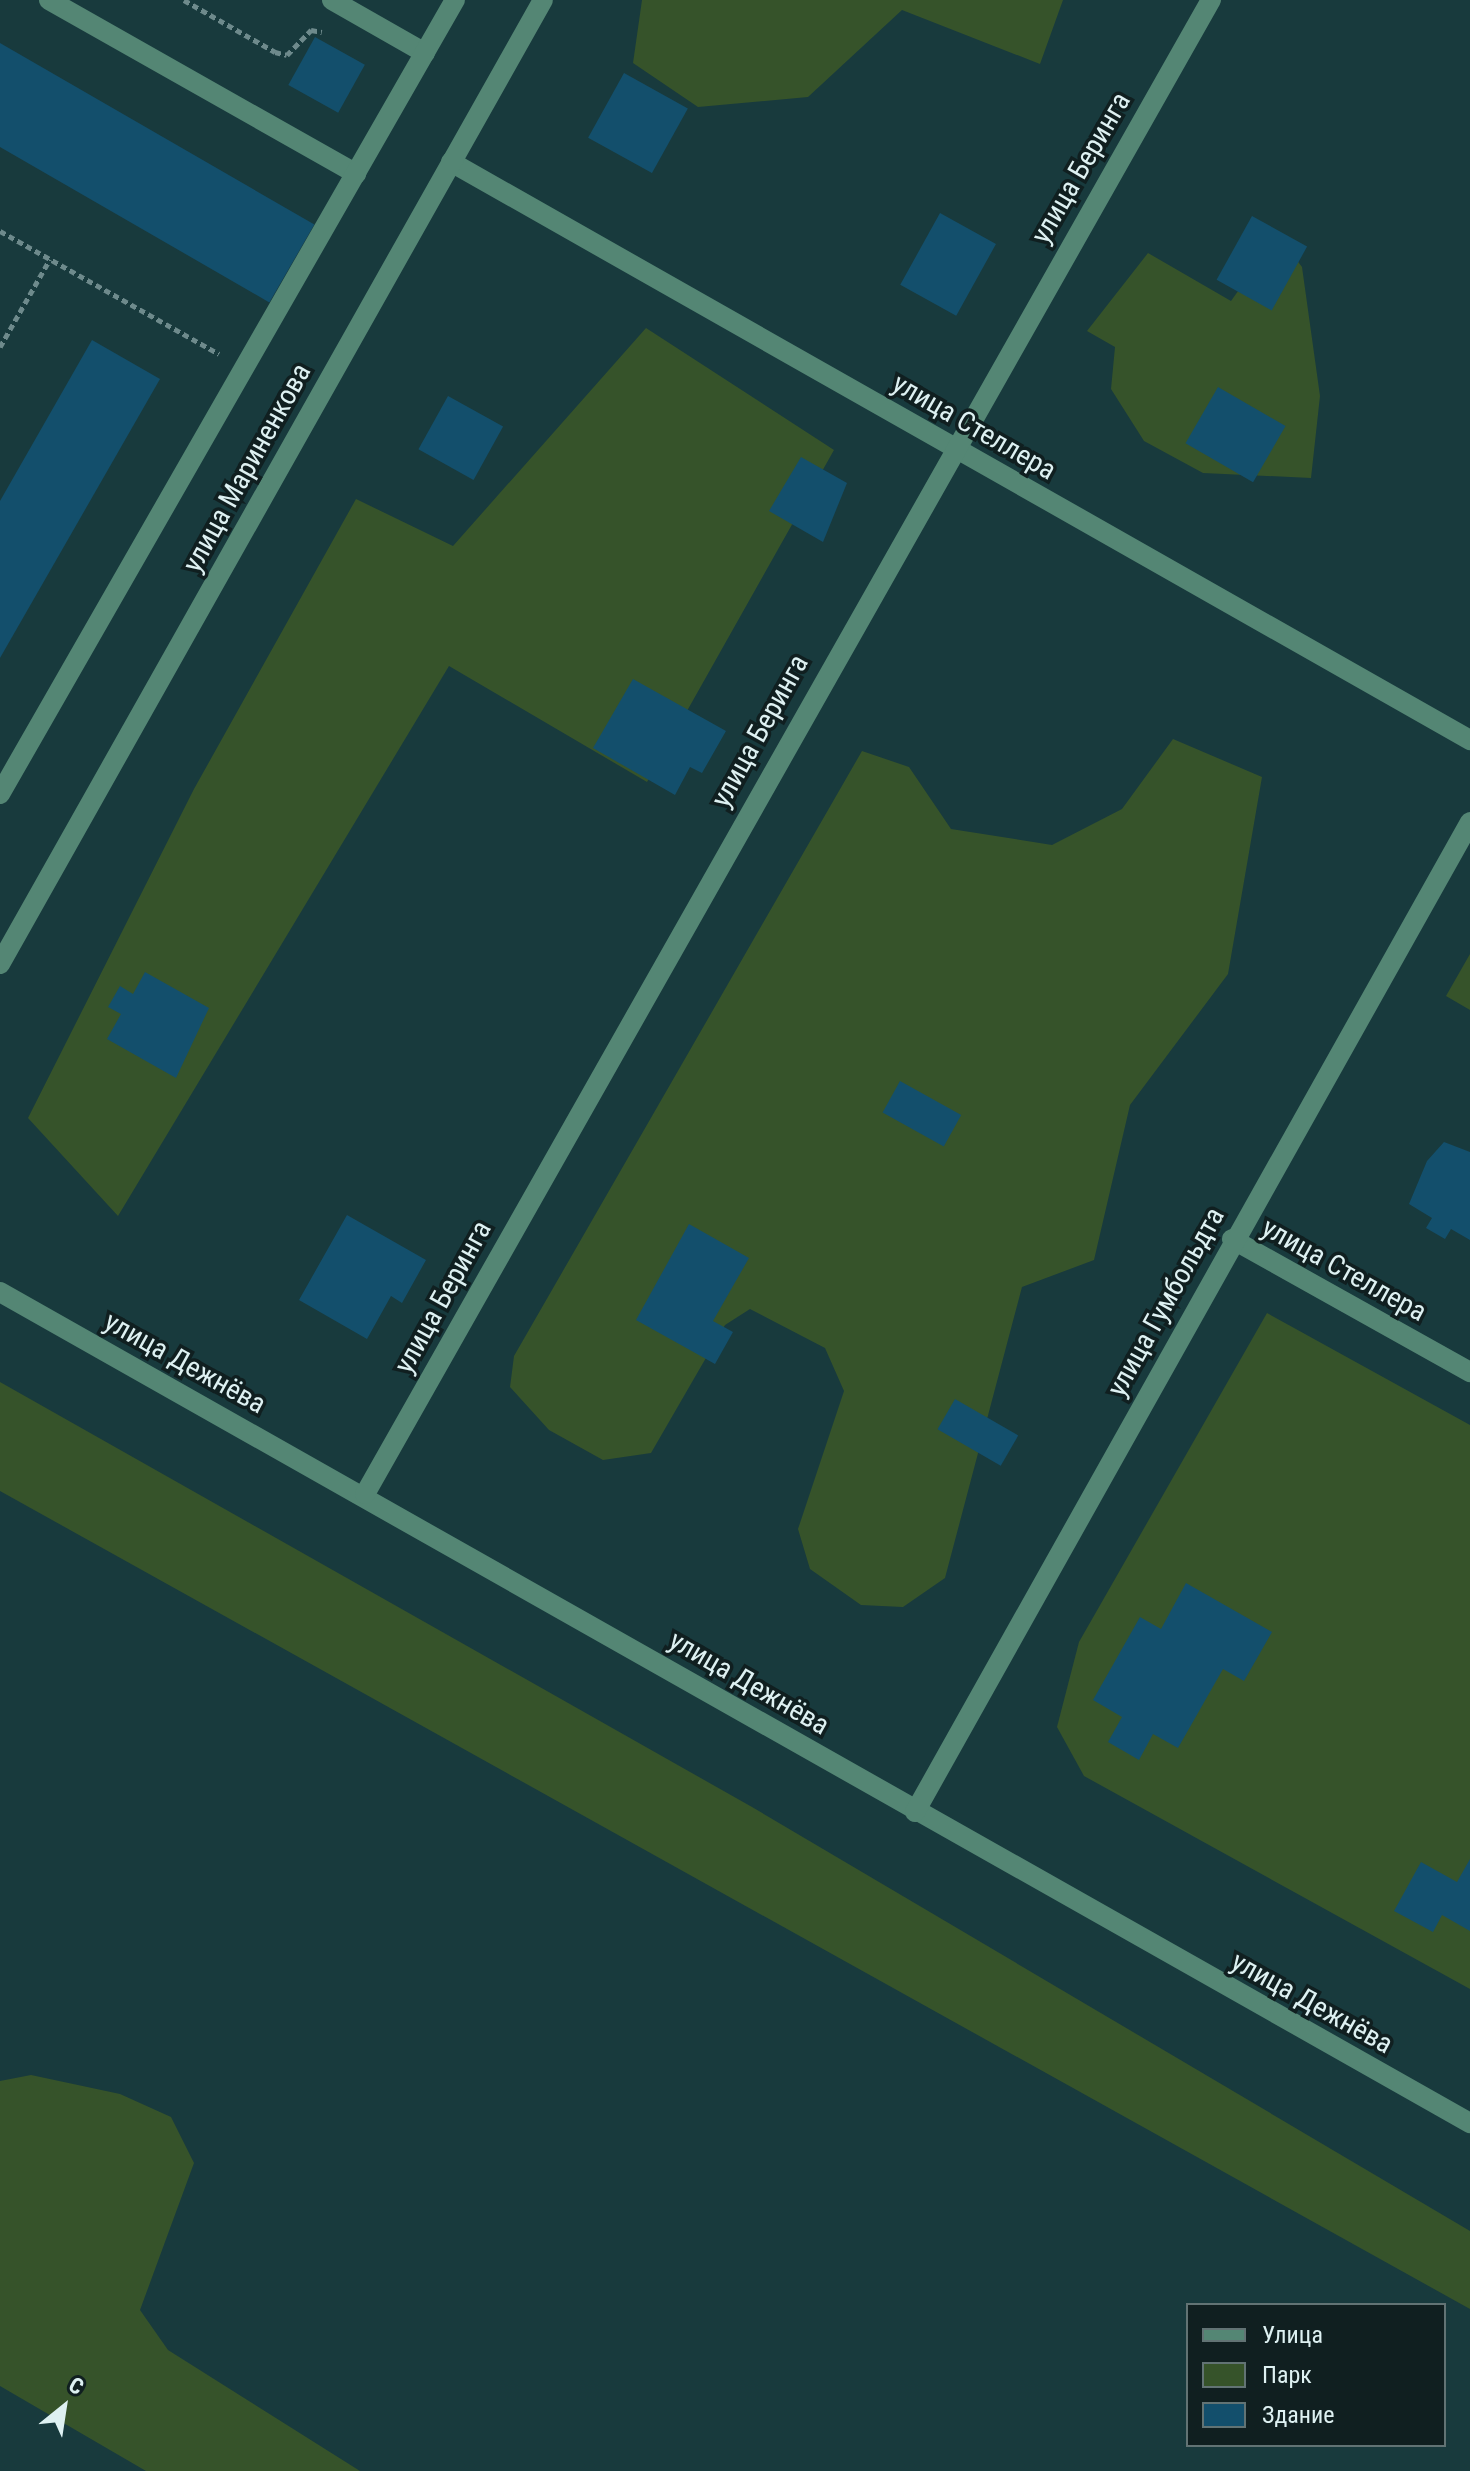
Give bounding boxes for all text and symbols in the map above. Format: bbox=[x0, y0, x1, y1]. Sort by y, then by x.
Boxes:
street label: улица Беринга bbox=[1024, 86, 1138, 250]
street label: улица Мариненкова bbox=[176, 358, 318, 578]
street label: улица Стеллера bbox=[886, 367, 1062, 487]
street label: улица Беринга bbox=[704, 649, 816, 813]
street label: улица Гумбольдта bbox=[1100, 1202, 1232, 1402]
street label: улица Стеллера bbox=[1256, 1211, 1432, 1329]
street label: улица Беринга bbox=[387, 1215, 499, 1379]
street label: улица Дежнёва bbox=[98, 1305, 272, 1421]
street label: улица Дежнёва bbox=[663, 1624, 835, 1742]
street label: улица Дежнёва bbox=[1225, 1945, 1399, 2061]
legend bbox=[1186, 2303, 1446, 2447]
text: Улица bbox=[1262, 2321, 1323, 2349]
text: Парк bbox=[1262, 2361, 1312, 2389]
north arrow bbox=[24, 2367, 104, 2447]
text: С bbox=[65, 2372, 88, 2400]
text: Здание bbox=[1262, 2401, 1334, 2429]

